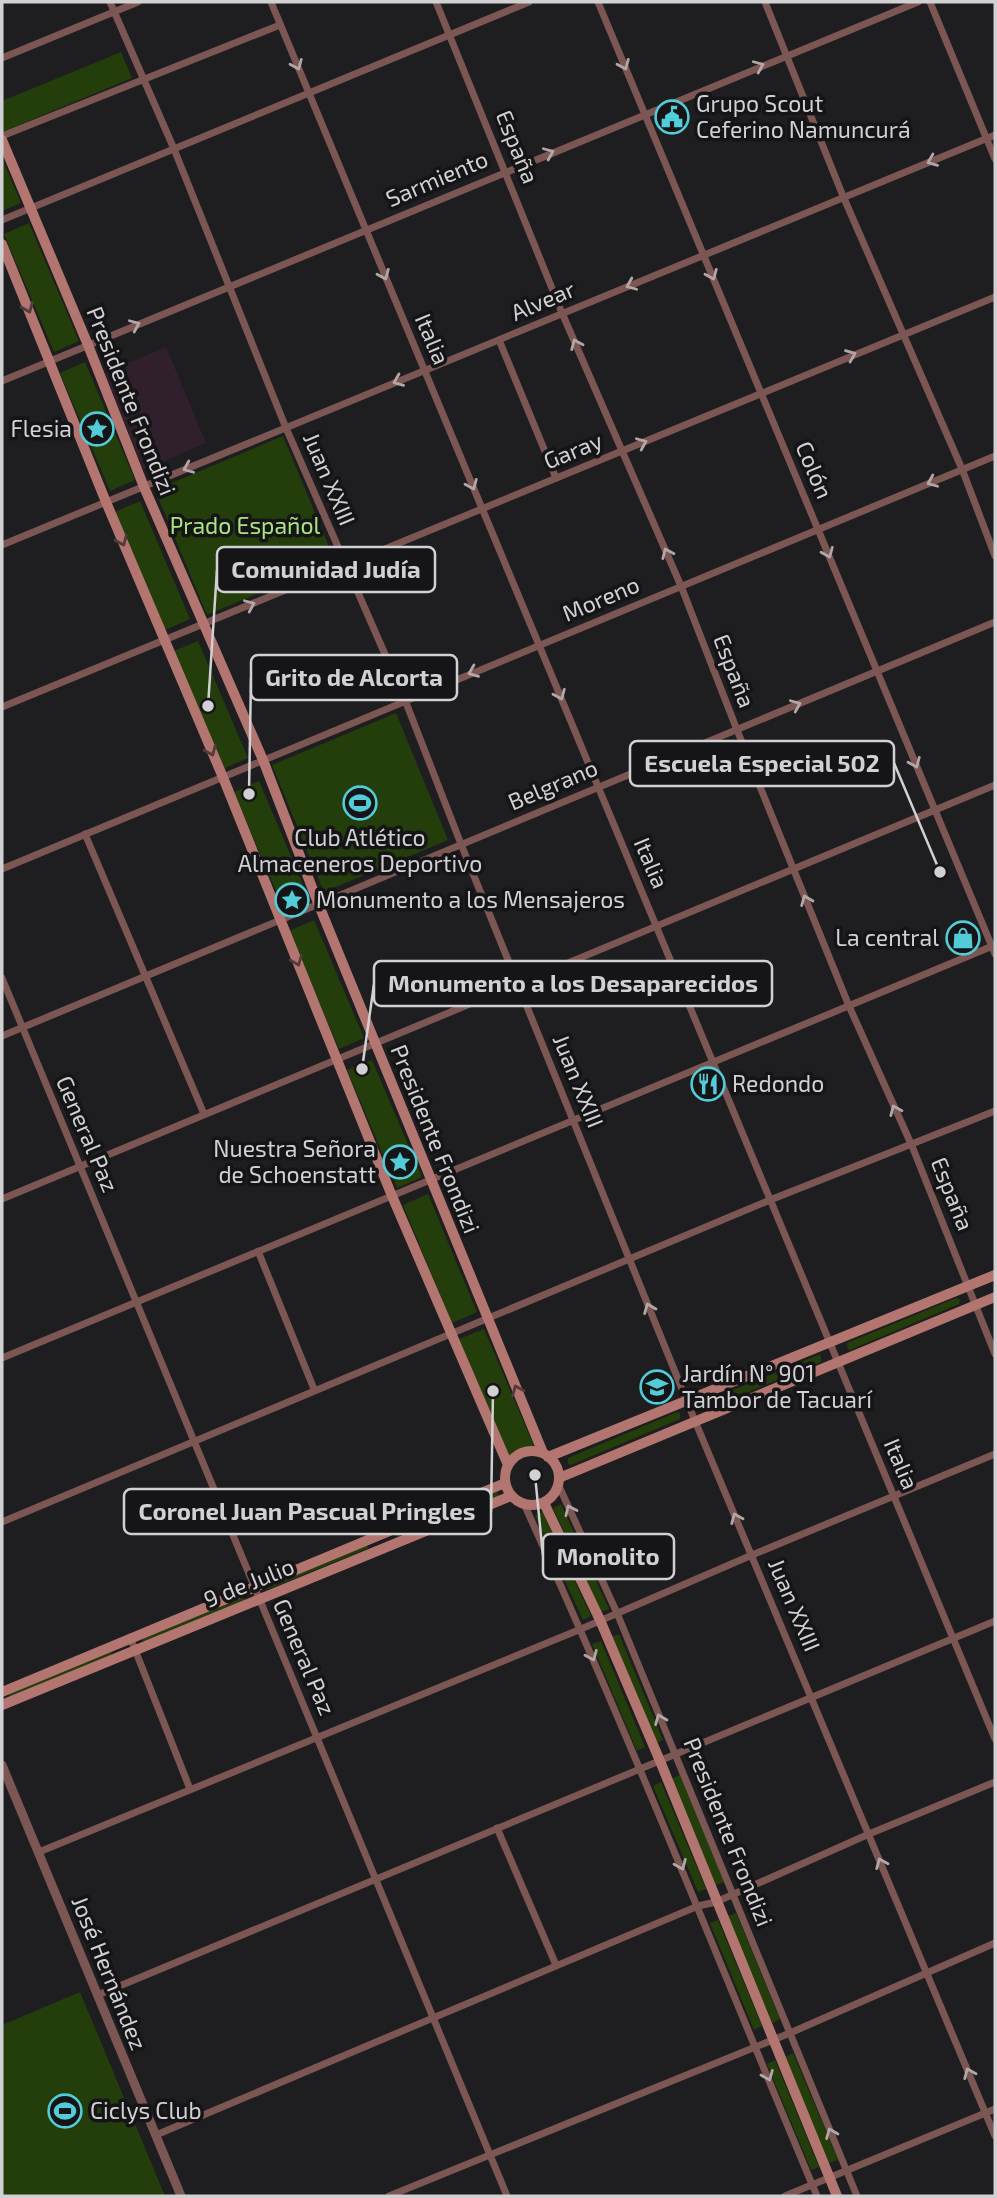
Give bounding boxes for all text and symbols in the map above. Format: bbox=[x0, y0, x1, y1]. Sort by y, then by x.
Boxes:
one-way arrow bbox=[289, 57, 303, 70]
one-way arrow bbox=[616, 58, 630, 70]
one-way arrow bbox=[752, 60, 764, 74]
place label: Grupo Scout Ceferino Namuncurá bbox=[696, 89, 911, 143]
public building icon: Grupo Scout Ceferino Namuncurá bbox=[653, 98, 691, 136]
street label: España bbox=[491, 106, 545, 187]
street label: Sarmiento bbox=[381, 144, 492, 212]
one-way arrow bbox=[542, 148, 554, 162]
one-way arrow bbox=[927, 152, 939, 166]
one-way arrow bbox=[704, 267, 718, 280]
one-way arrow bbox=[376, 268, 390, 280]
street label: Alvear bbox=[506, 274, 579, 326]
one-way arrow bbox=[626, 276, 638, 290]
one-way arrow bbox=[19, 301, 33, 313]
street label: Presidente Frondizi bbox=[81, 302, 183, 499]
street label: Italia bbox=[410, 309, 456, 368]
one-way arrow bbox=[128, 319, 141, 333]
one-way arrow bbox=[570, 339, 584, 352]
one-way arrow bbox=[844, 349, 857, 363]
one-way arrow bbox=[393, 373, 405, 387]
place icon: Flesia bbox=[78, 410, 116, 448]
place label: Flesia bbox=[10, 414, 72, 442]
street label: Garay bbox=[539, 426, 606, 474]
street label: Juan XXIII bbox=[298, 428, 362, 529]
one-way arrow bbox=[635, 437, 647, 451]
street label: Colón bbox=[790, 437, 839, 502]
one-way arrow bbox=[183, 460, 195, 474]
one-way arrow bbox=[927, 473, 939, 487]
one-way arrow bbox=[464, 477, 478, 490]
park label: Prado Español bbox=[170, 511, 320, 539]
one-way arrow bbox=[114, 534, 128, 546]
one-way arrow bbox=[820, 545, 834, 558]
callout: Comunidad Judía bbox=[217, 547, 435, 592]
one-way arrow bbox=[661, 548, 675, 560]
text: Comunidad Judía bbox=[231, 554, 421, 583]
street label: Moreno bbox=[558, 569, 643, 627]
one-way arrow bbox=[243, 599, 256, 613]
street label: España bbox=[708, 630, 762, 711]
callout: Grito de Alcorta bbox=[251, 655, 457, 700]
text: Grito de Alcorta bbox=[265, 662, 443, 691]
one-way arrow bbox=[468, 664, 480, 678]
one-way arrow bbox=[551, 688, 565, 700]
one-way arrow bbox=[788, 699, 801, 713]
callout: Escuela Especial 502 bbox=[630, 741, 894, 786]
one-way arrow bbox=[203, 743, 217, 756]
text: Escuela Especial 502 bbox=[644, 748, 880, 777]
street label: Belgrano bbox=[504, 753, 602, 815]
one-way arrow bbox=[907, 756, 921, 768]
sports icon: Club Atlético Almaceneros Deportivo bbox=[341, 784, 379, 822]
place label: Club Atlético Almaceneros Deportivo bbox=[238, 823, 482, 877]
street label: Italia bbox=[629, 833, 675, 892]
place icon: Monumento a los Mensajeros bbox=[273, 881, 311, 919]
place label: Monumento a los Mensajeros bbox=[316, 885, 625, 913]
one-way arrow bbox=[801, 895, 815, 907]
shop icon: La central bbox=[944, 919, 982, 957]
place label: La central bbox=[835, 923, 939, 951]
one-way arrow bbox=[289, 955, 303, 967]
callout: Monumento a los Desaparecidos bbox=[374, 961, 772, 1006]
text: Monumento a los Desaparecidos bbox=[388, 968, 758, 997]
street label: Juan XXIII bbox=[548, 1030, 610, 1131]
street label: Presidente Frondizi bbox=[385, 1040, 487, 1237]
restaurant icon: Redondo bbox=[689, 1065, 727, 1103]
place label: Redondo bbox=[732, 1069, 824, 1097]
street label: General Paz bbox=[51, 1071, 125, 1196]
one-way arrow bbox=[890, 1104, 904, 1117]
place label: Nuestra Señora de Schoenstatt bbox=[213, 1134, 376, 1188]
place icon: Nuestra Señora de Schoenstatt bbox=[381, 1143, 419, 1181]
street label: España bbox=[926, 1153, 980, 1234]
one-way arrow bbox=[643, 1303, 657, 1315]
place label: Jardín N° 901 Tambor de Tacuarí bbox=[682, 1359, 873, 1413]
school or university icon: Jardín N° 901 Tambor de Tacuarí bbox=[638, 1368, 676, 1406]
one-way arrow bbox=[511, 1385, 525, 1397]
street label: Italia bbox=[879, 1434, 925, 1493]
callout: Coronel Juan Pascual Pringles bbox=[124, 1489, 491, 1534]
text: Coronel Juan Pascual Pringles bbox=[139, 1496, 475, 1525]
one-way arrow bbox=[564, 1505, 578, 1517]
one-way arrow bbox=[731, 1513, 745, 1525]
callout: Monolito bbox=[543, 1534, 674, 1579]
text: Monolito bbox=[556, 1541, 660, 1570]
street label: 9 de Julio bbox=[199, 1551, 298, 1613]
street label: Juan XXIII bbox=[763, 1554, 827, 1655]
street label: General Paz bbox=[268, 1594, 342, 1719]
one-way arrow bbox=[584, 1649, 598, 1661]
one-way arrow bbox=[655, 1714, 669, 1726]
street label: Presidente Frondizi bbox=[678, 1733, 780, 1930]
one-way arrow bbox=[673, 1858, 687, 1871]
one-way arrow bbox=[875, 1858, 889, 1871]
street label: José Hernández bbox=[66, 1892, 154, 2054]
one-way arrow bbox=[963, 2068, 977, 2081]
one-way arrow bbox=[759, 2069, 773, 2081]
sports icon: Ciclys Club bbox=[46, 2092, 84, 2130]
place label: Ciclys Club bbox=[90, 2096, 202, 2124]
one-way arrow bbox=[825, 2128, 839, 2141]

